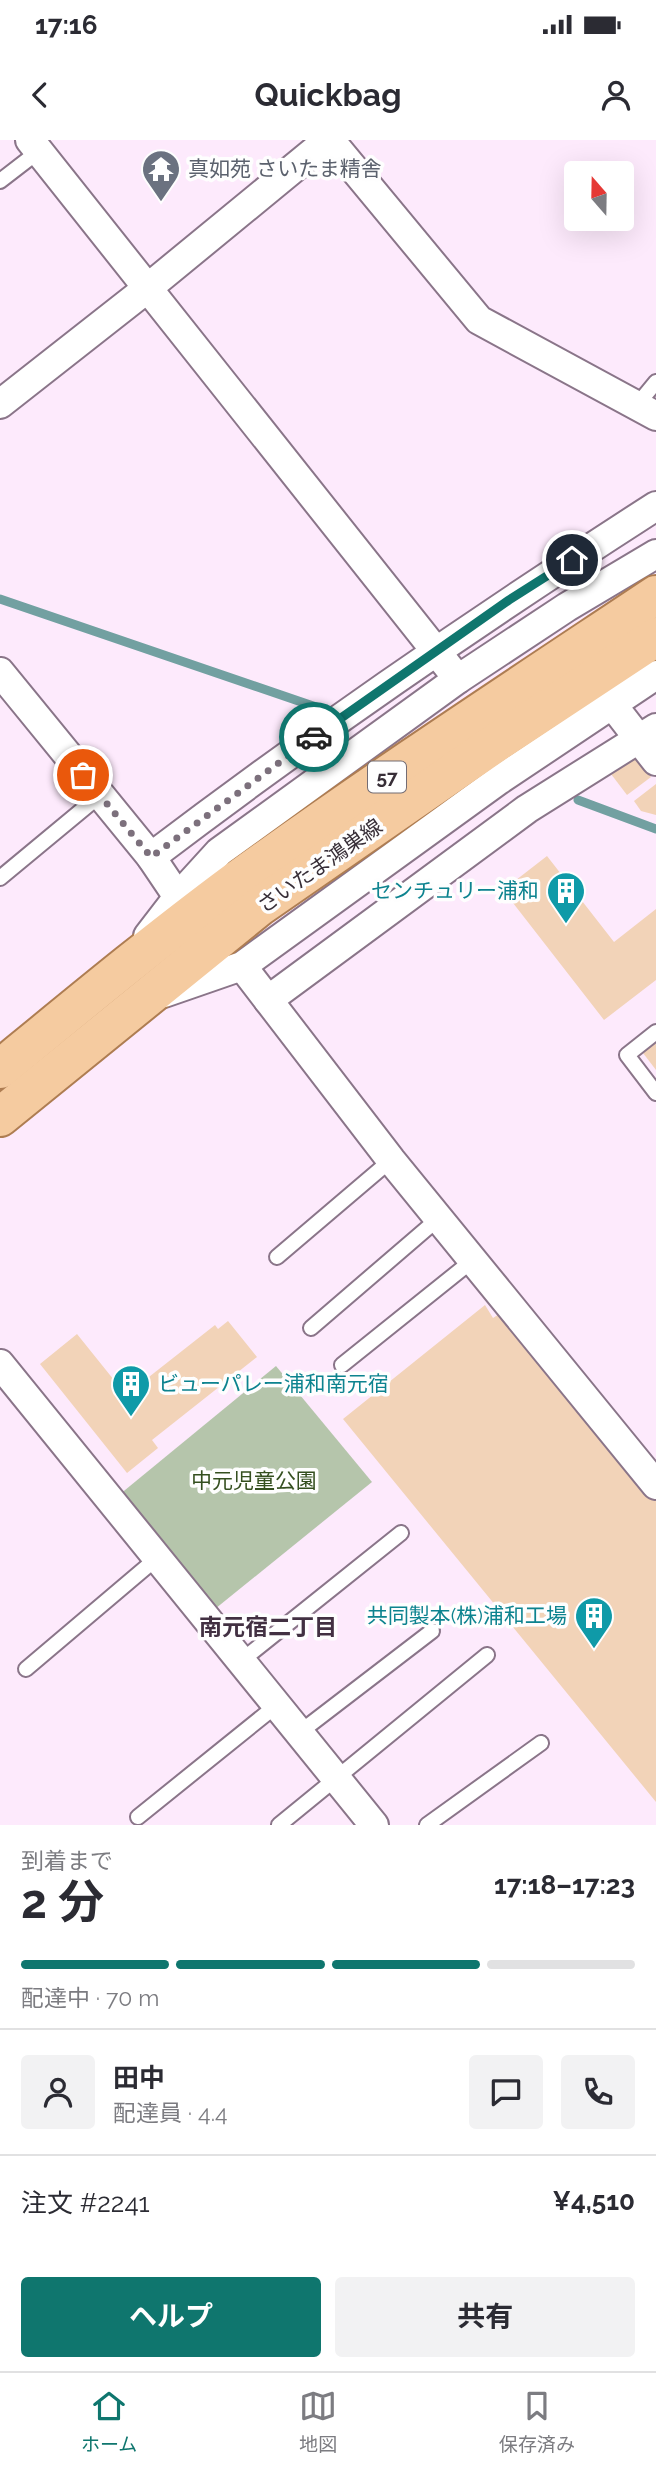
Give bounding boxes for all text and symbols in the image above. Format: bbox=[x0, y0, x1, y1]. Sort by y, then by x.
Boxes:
text: 17:16 bbox=[35, 10, 97, 40]
icon: back bbox=[21, 76, 59, 114]
text: Quickbag bbox=[255, 76, 401, 113]
icon: person bbox=[597, 76, 635, 114]
temple icon: 真如苑 さいたま精舎 bbox=[140, 148, 182, 203]
place label: 真如苑 さいたま精舎 bbox=[188, 156, 382, 181]
north arrow bbox=[564, 161, 634, 231]
map controls bbox=[564, 161, 634, 231]
pin bbox=[542, 530, 602, 590]
icon: home bbox=[553, 541, 591, 579]
courier bbox=[279, 702, 349, 772]
icon: car bbox=[295, 718, 333, 756]
pin bbox=[53, 745, 113, 805]
icon: bag bbox=[64, 756, 102, 794]
road number: 57 bbox=[368, 762, 406, 792]
street label: さいたま鴻巣線 bbox=[253, 813, 387, 918]
building icon: センチュリー浦和 bbox=[545, 870, 587, 925]
place label: センチュリー浦和 bbox=[371, 878, 539, 903]
building icon: ビューパレー浦和南元宿 bbox=[110, 1363, 152, 1418]
place label: ビューパレー浦和南元宿 bbox=[158, 1371, 389, 1396]
park label: 中元児童公園 bbox=[191, 1468, 317, 1493]
building icon: 共同製本(株)浦和工場 bbox=[573, 1595, 615, 1650]
place label: 共同製本(株)浦和工場 bbox=[367, 1603, 567, 1628]
district label: 南元宿二丁目 bbox=[199, 1613, 337, 1640]
text: 到着まで bbox=[21, 1847, 113, 1874]
text: 17:18–17:23 bbox=[494, 1870, 635, 1900]
text: 2 分 bbox=[21, 1875, 104, 1929]
text: 配達中 · 70 m bbox=[21, 1984, 159, 2011]
button: person bbox=[21, 2055, 95, 2129]
button: chat bbox=[469, 2055, 543, 2129]
button: phone bbox=[561, 2055, 635, 2129]
text: 田中 bbox=[113, 2063, 165, 2093]
text: 配達員 · 4.4 bbox=[113, 2099, 228, 2126]
text: ¥4,510 bbox=[552, 2186, 635, 2216]
text: 注文 #2241 bbox=[21, 2188, 150, 2218]
button: ヘルプ bbox=[21, 2277, 321, 2357]
button: 共有 bbox=[335, 2277, 635, 2357]
tab: ホーム bbox=[81, 2387, 137, 2456]
tab: 地図 bbox=[299, 2387, 337, 2456]
tab: 保存済み bbox=[499, 2387, 575, 2456]

